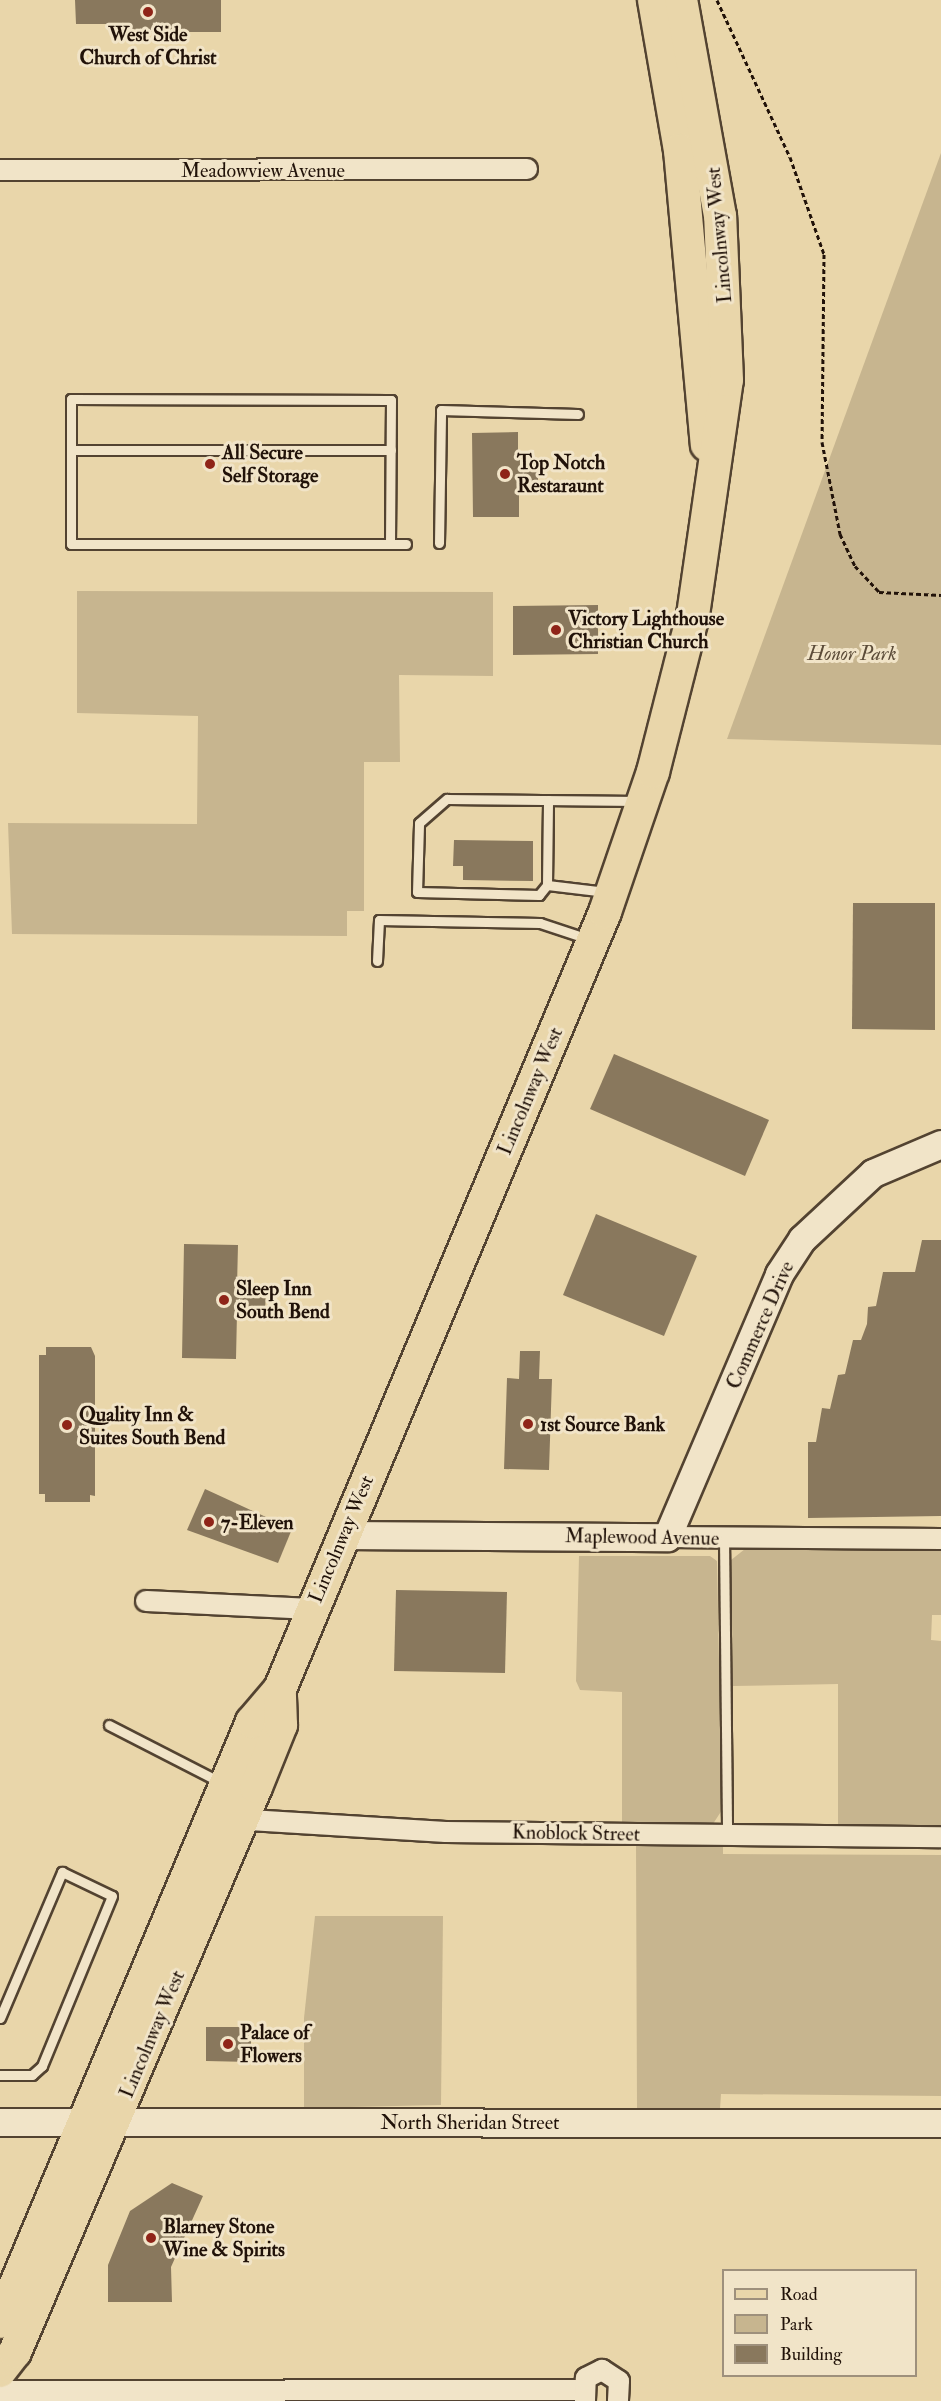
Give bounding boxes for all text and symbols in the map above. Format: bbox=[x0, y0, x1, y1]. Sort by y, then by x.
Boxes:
marker: West Side Church of Christ bbox=[141, 5, 155, 19]
place label: West Side Church of Christ bbox=[79, 22, 217, 69]
street label: Meadowview Avenue bbox=[181, 158, 345, 182]
street label: Lincolnway West bbox=[701, 166, 737, 304]
place label: All Secure Self Storage bbox=[222, 440, 318, 487]
place label: Top Notch Restaraunt bbox=[517, 450, 605, 497]
marker: All Secure Self Storage bbox=[203, 457, 217, 471]
marker: Top Notch Restaraunt bbox=[498, 467, 512, 481]
place label: Victory Lighthouse Christian Church bbox=[568, 606, 724, 653]
marker: Victory Lighthouse Christian Church bbox=[549, 623, 563, 637]
park label: Honor Park bbox=[808, 641, 896, 665]
street label: Lincolnway West bbox=[492, 1024, 568, 1158]
street label: Commerce Drive bbox=[721, 1257, 799, 1393]
place label: Sleep Inn South Bend bbox=[236, 1276, 330, 1323]
marker: Sleep Inn South Bend bbox=[217, 1293, 231, 1307]
place label: Quality Inn & Suites South Bend bbox=[79, 1402, 225, 1449]
place label: 1st Source Bank bbox=[540, 1412, 665, 1436]
marker: 1st Source Bank bbox=[521, 1417, 535, 1431]
marker: Quality Inn & Suites South Bend bbox=[60, 1418, 74, 1432]
street label: Lincolnway West bbox=[303, 1472, 379, 1606]
place label: 7-Eleven bbox=[221, 1510, 294, 1534]
marker: 7-Eleven bbox=[202, 1515, 216, 1529]
street label: Maplewood Avenue bbox=[565, 1524, 719, 1550]
street label: Knoblock Street bbox=[512, 1820, 640, 1846]
street label: Lincolnway West bbox=[114, 1967, 190, 2101]
place label: Palace of Flowers bbox=[240, 2020, 310, 2067]
marker: Palace of Flowers bbox=[221, 2037, 235, 2051]
street label: North Sheridan Street bbox=[380, 2110, 560, 2134]
place label: Blarney Stone Wine & Spirits bbox=[163, 2214, 285, 2261]
marker: Blarney Stone Wine & Spirits bbox=[144, 2231, 158, 2245]
legend bbox=[722, 2269, 917, 2377]
text: Road bbox=[780, 2283, 818, 2306]
text: Park bbox=[780, 2313, 813, 2336]
text: Building bbox=[780, 2343, 842, 2366]

